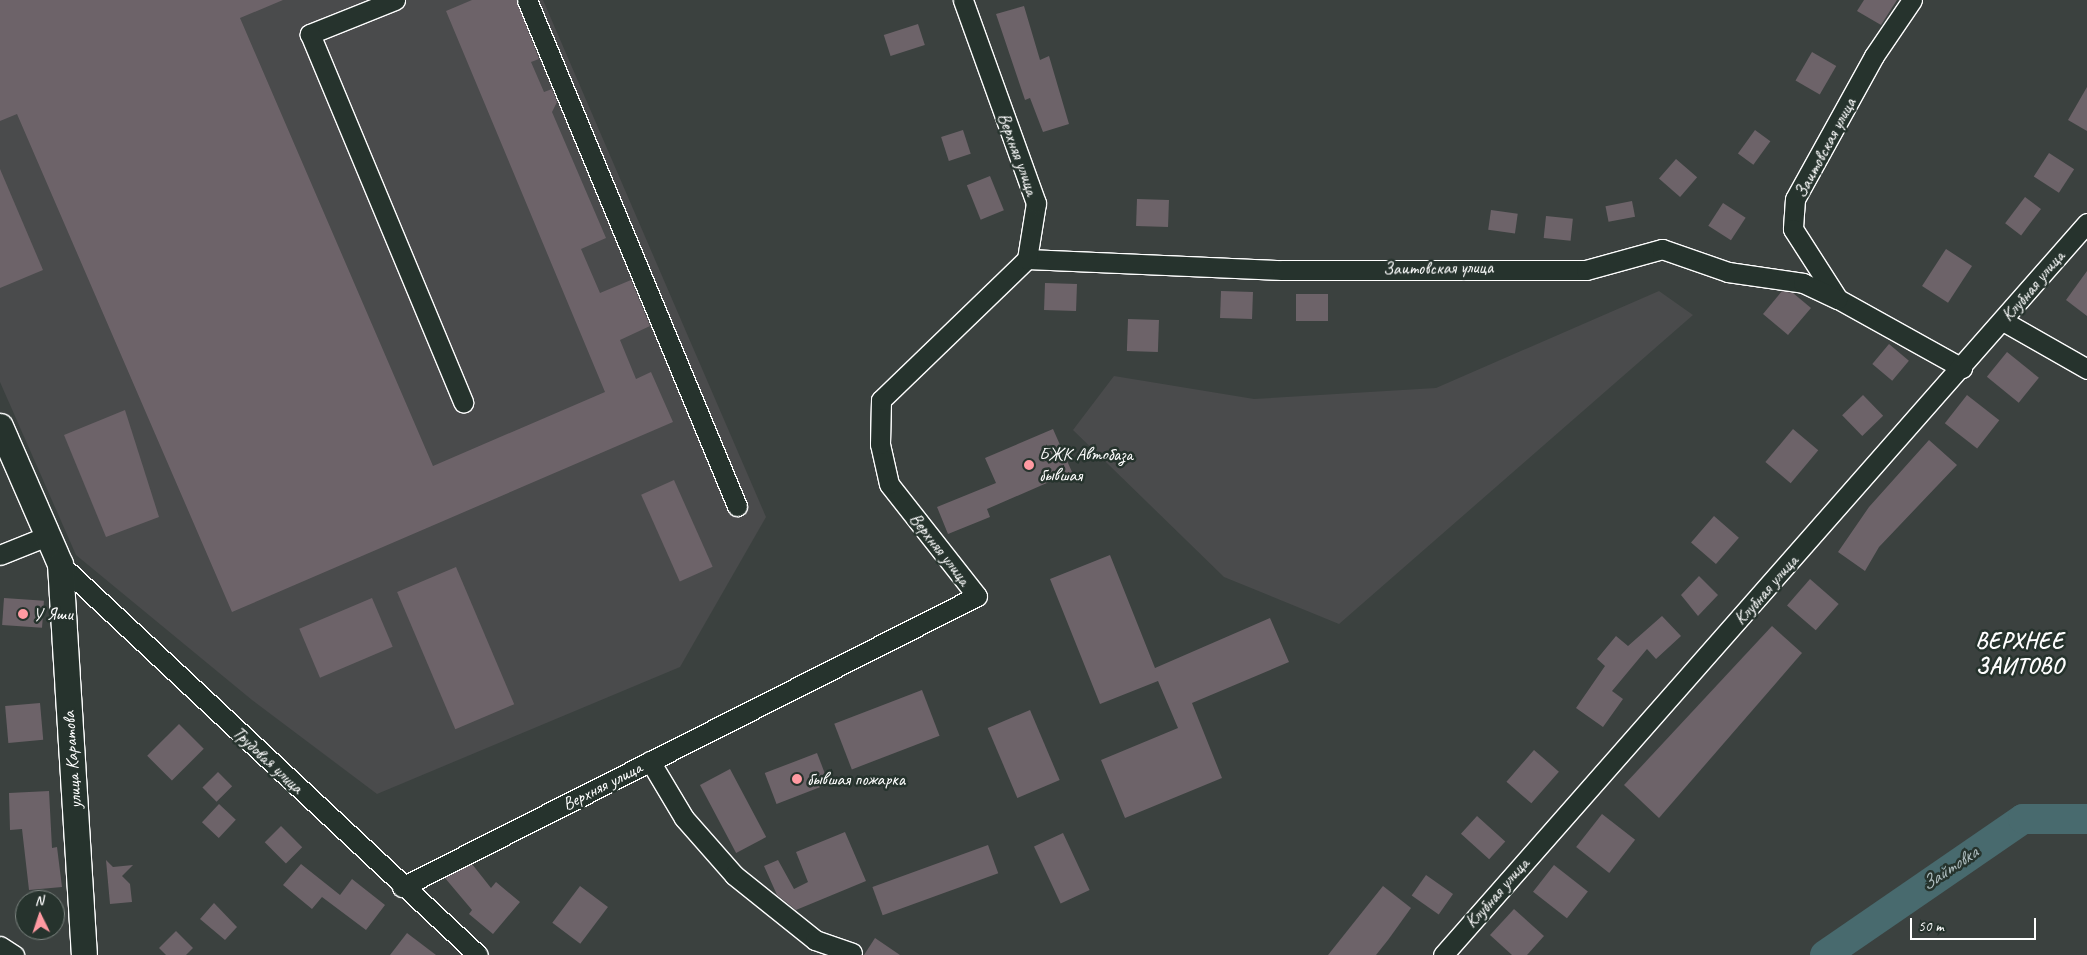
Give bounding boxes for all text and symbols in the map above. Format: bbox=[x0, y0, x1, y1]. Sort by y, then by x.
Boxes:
street label: Заитовская улица bbox=[1789, 93, 1861, 203]
street label: Верхняя улица bbox=[993, 110, 1043, 198]
street label: Клубная улица bbox=[1997, 246, 2069, 326]
street label: Заитовская улица bbox=[1382, 256, 1494, 280]
place label: БЖК Автобаза бывшая bbox=[1039, 444, 1133, 486]
marker: БЖК Автобаза бывшая bbox=[1023, 459, 1035, 471]
street label: Верхняя улица bbox=[905, 508, 975, 590]
street label: Клубная улица bbox=[1730, 550, 1802, 630]
place label: У Яши bbox=[33, 603, 74, 625]
marker: У Яши bbox=[17, 608, 29, 620]
district label: ВЕРХНЕЕ ЗАИТОВО bbox=[1972, 628, 2068, 679]
street label: улица Каратова bbox=[58, 709, 86, 811]
street label: Трудовая улица bbox=[228, 722, 308, 798]
street label: Верхняя улица bbox=[559, 757, 645, 815]
place label: бывшая пожарка bbox=[807, 768, 905, 790]
marker: бывшая пожарка bbox=[791, 773, 803, 785]
water label: Зайтовка bbox=[1917, 842, 1983, 896]
street label: Клубная улица bbox=[1461, 853, 1533, 933]
north arrow bbox=[15, 890, 65, 940]
text: N bbox=[34, 892, 44, 909]
scale bar bbox=[1912, 908, 2038, 940]
text: 50 m bbox=[1918, 917, 1944, 936]

